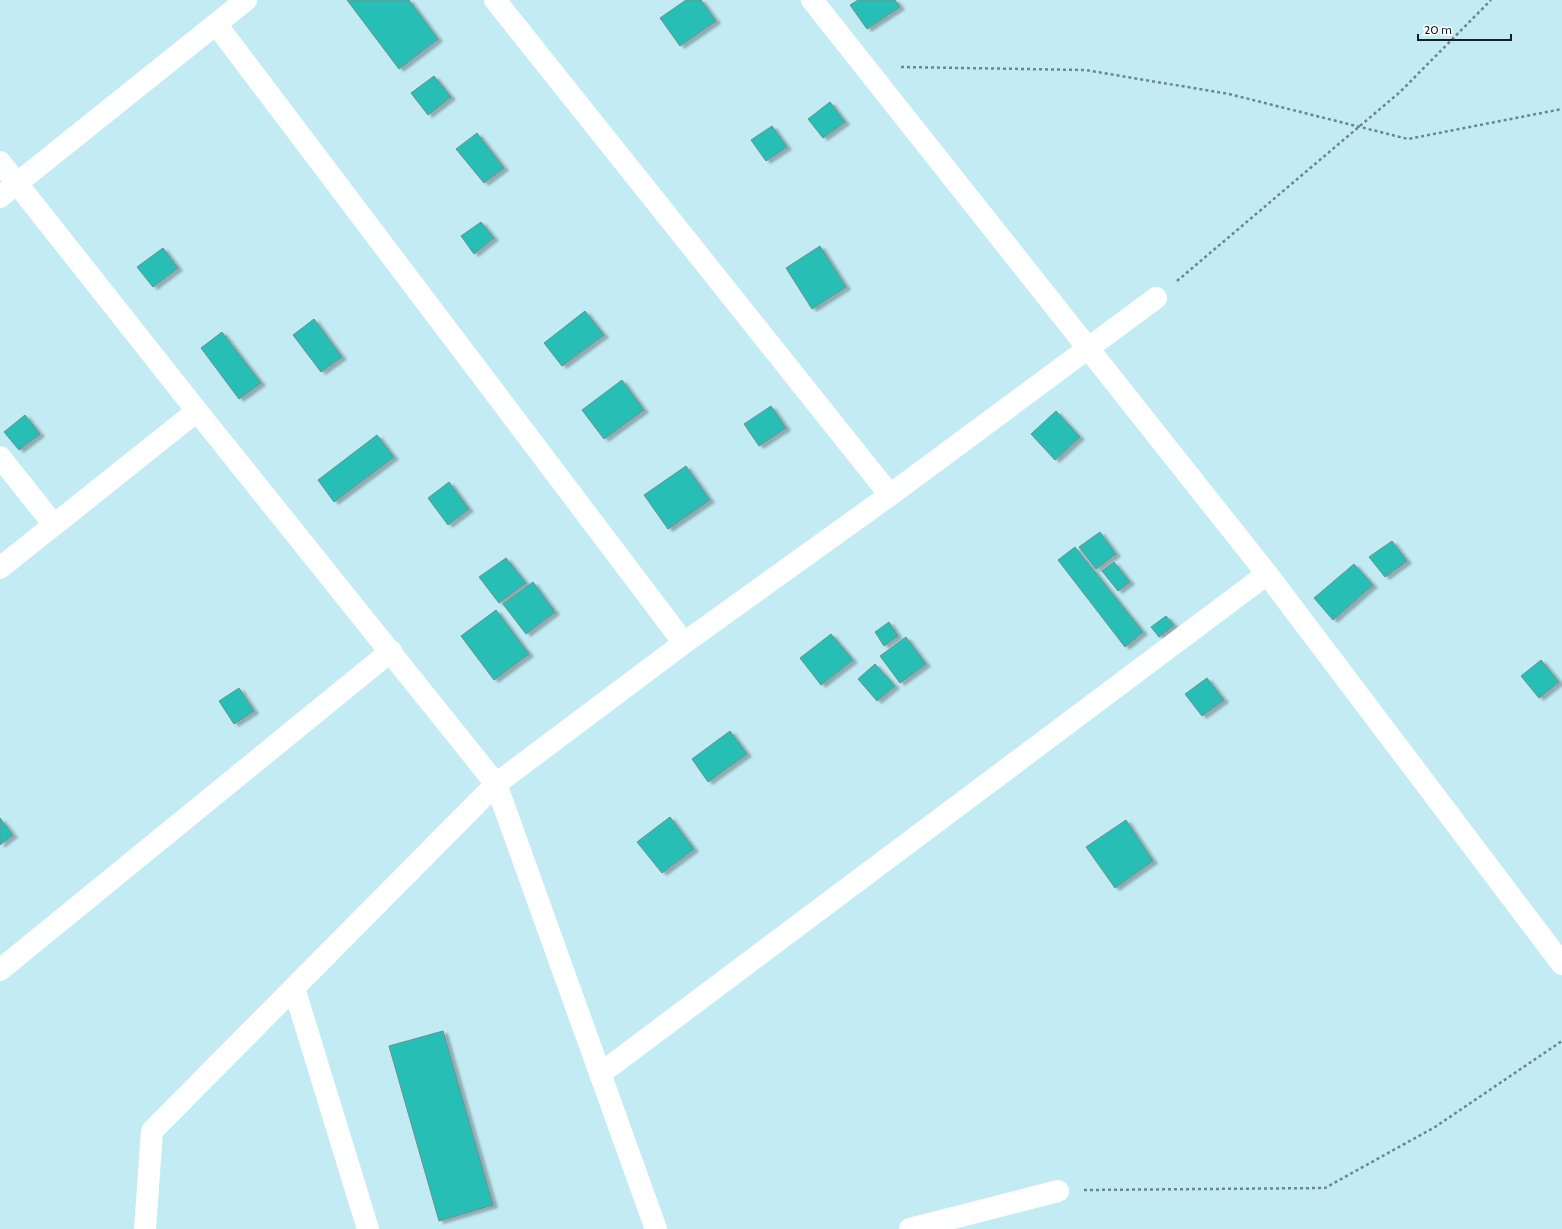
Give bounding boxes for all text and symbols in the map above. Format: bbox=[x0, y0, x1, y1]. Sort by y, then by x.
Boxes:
scale bar bbox=[1418, 16, 1511, 42]
text: 20 m bbox=[1424, 22, 1452, 37]

